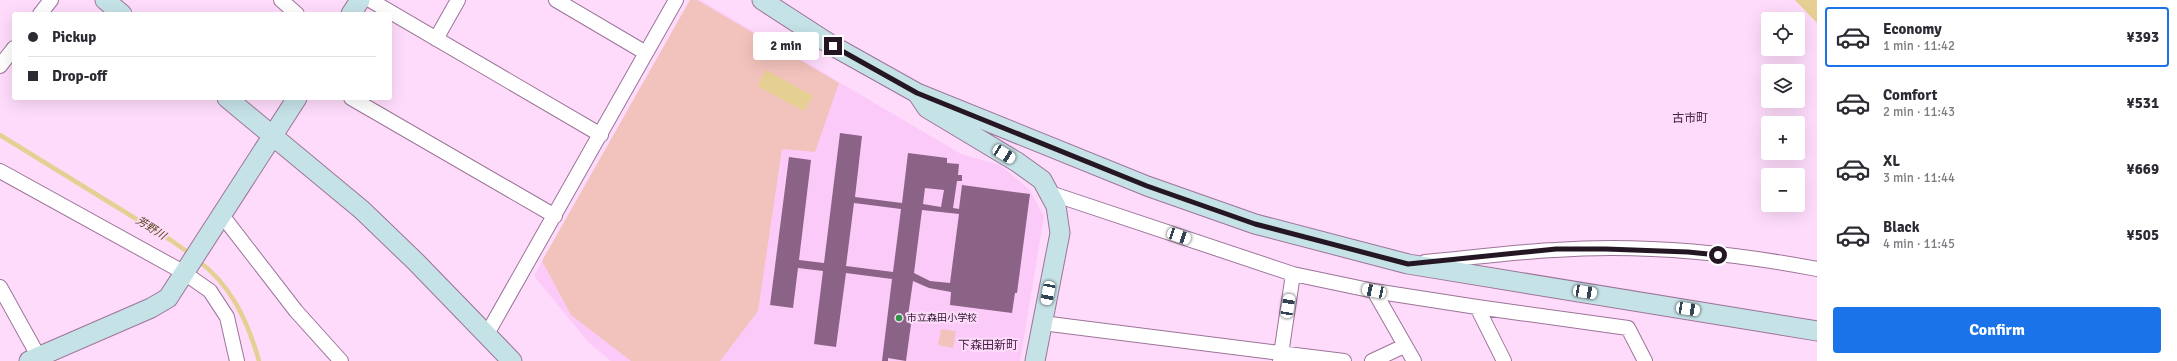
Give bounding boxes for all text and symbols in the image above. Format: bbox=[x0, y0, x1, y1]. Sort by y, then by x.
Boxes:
map controls bbox=[1761, 12, 1805, 212]
button: locate bbox=[1761, 12, 1805, 56]
icon: car bbox=[1835, 19, 1871, 55]
text: Economy bbox=[1883, 20, 1942, 38]
text: Pickup bbox=[52, 28, 96, 46]
text: ¥393 bbox=[2127, 28, 2159, 46]
callout: 2 min bbox=[753, 32, 819, 60]
route end bbox=[824, 37, 842, 55]
text: 2 min bbox=[770, 38, 802, 54]
text: 1 min · 11:42 bbox=[1883, 38, 1955, 54]
button: layers bbox=[1761, 64, 1805, 108]
text: Drop-off bbox=[52, 67, 107, 85]
icon: car bbox=[1835, 85, 1871, 121]
text: Comfort bbox=[1883, 86, 1937, 104]
text: ¥531 bbox=[2127, 94, 2159, 112]
text: 2 min · 11:43 bbox=[1883, 104, 1955, 120]
district label: 古市町 bbox=[1672, 111, 1708, 126]
button: + bbox=[1761, 116, 1805, 160]
car bbox=[991, 143, 1017, 165]
icon: car bbox=[1835, 151, 1871, 187]
text: XL bbox=[1883, 152, 1900, 170]
text: ¥669 bbox=[2127, 160, 2159, 178]
button: − bbox=[1761, 168, 1805, 212]
text: 3 min · 11:44 bbox=[1883, 170, 1955, 186]
water label: 芳野川 bbox=[134, 214, 169, 243]
icon: car bbox=[1835, 217, 1871, 253]
text: Black bbox=[1883, 218, 1920, 236]
car bbox=[1166, 226, 1192, 246]
text: ¥505 bbox=[2127, 226, 2159, 244]
text: 4 min · 11:45 bbox=[1883, 236, 1955, 252]
route start bbox=[1709, 246, 1727, 264]
car bbox=[1040, 280, 1056, 306]
car bbox=[1361, 283, 1387, 299]
car bbox=[1572, 284, 1598, 300]
car bbox=[1280, 293, 1296, 319]
car bbox=[1675, 301, 1701, 317]
button: Confirm bbox=[1833, 307, 2161, 353]
place label: 市立森田小学校 bbox=[907, 312, 977, 324]
marker: 市立森田小学校 bbox=[894, 313, 904, 323]
district label: 下森田新町 bbox=[958, 338, 1018, 353]

